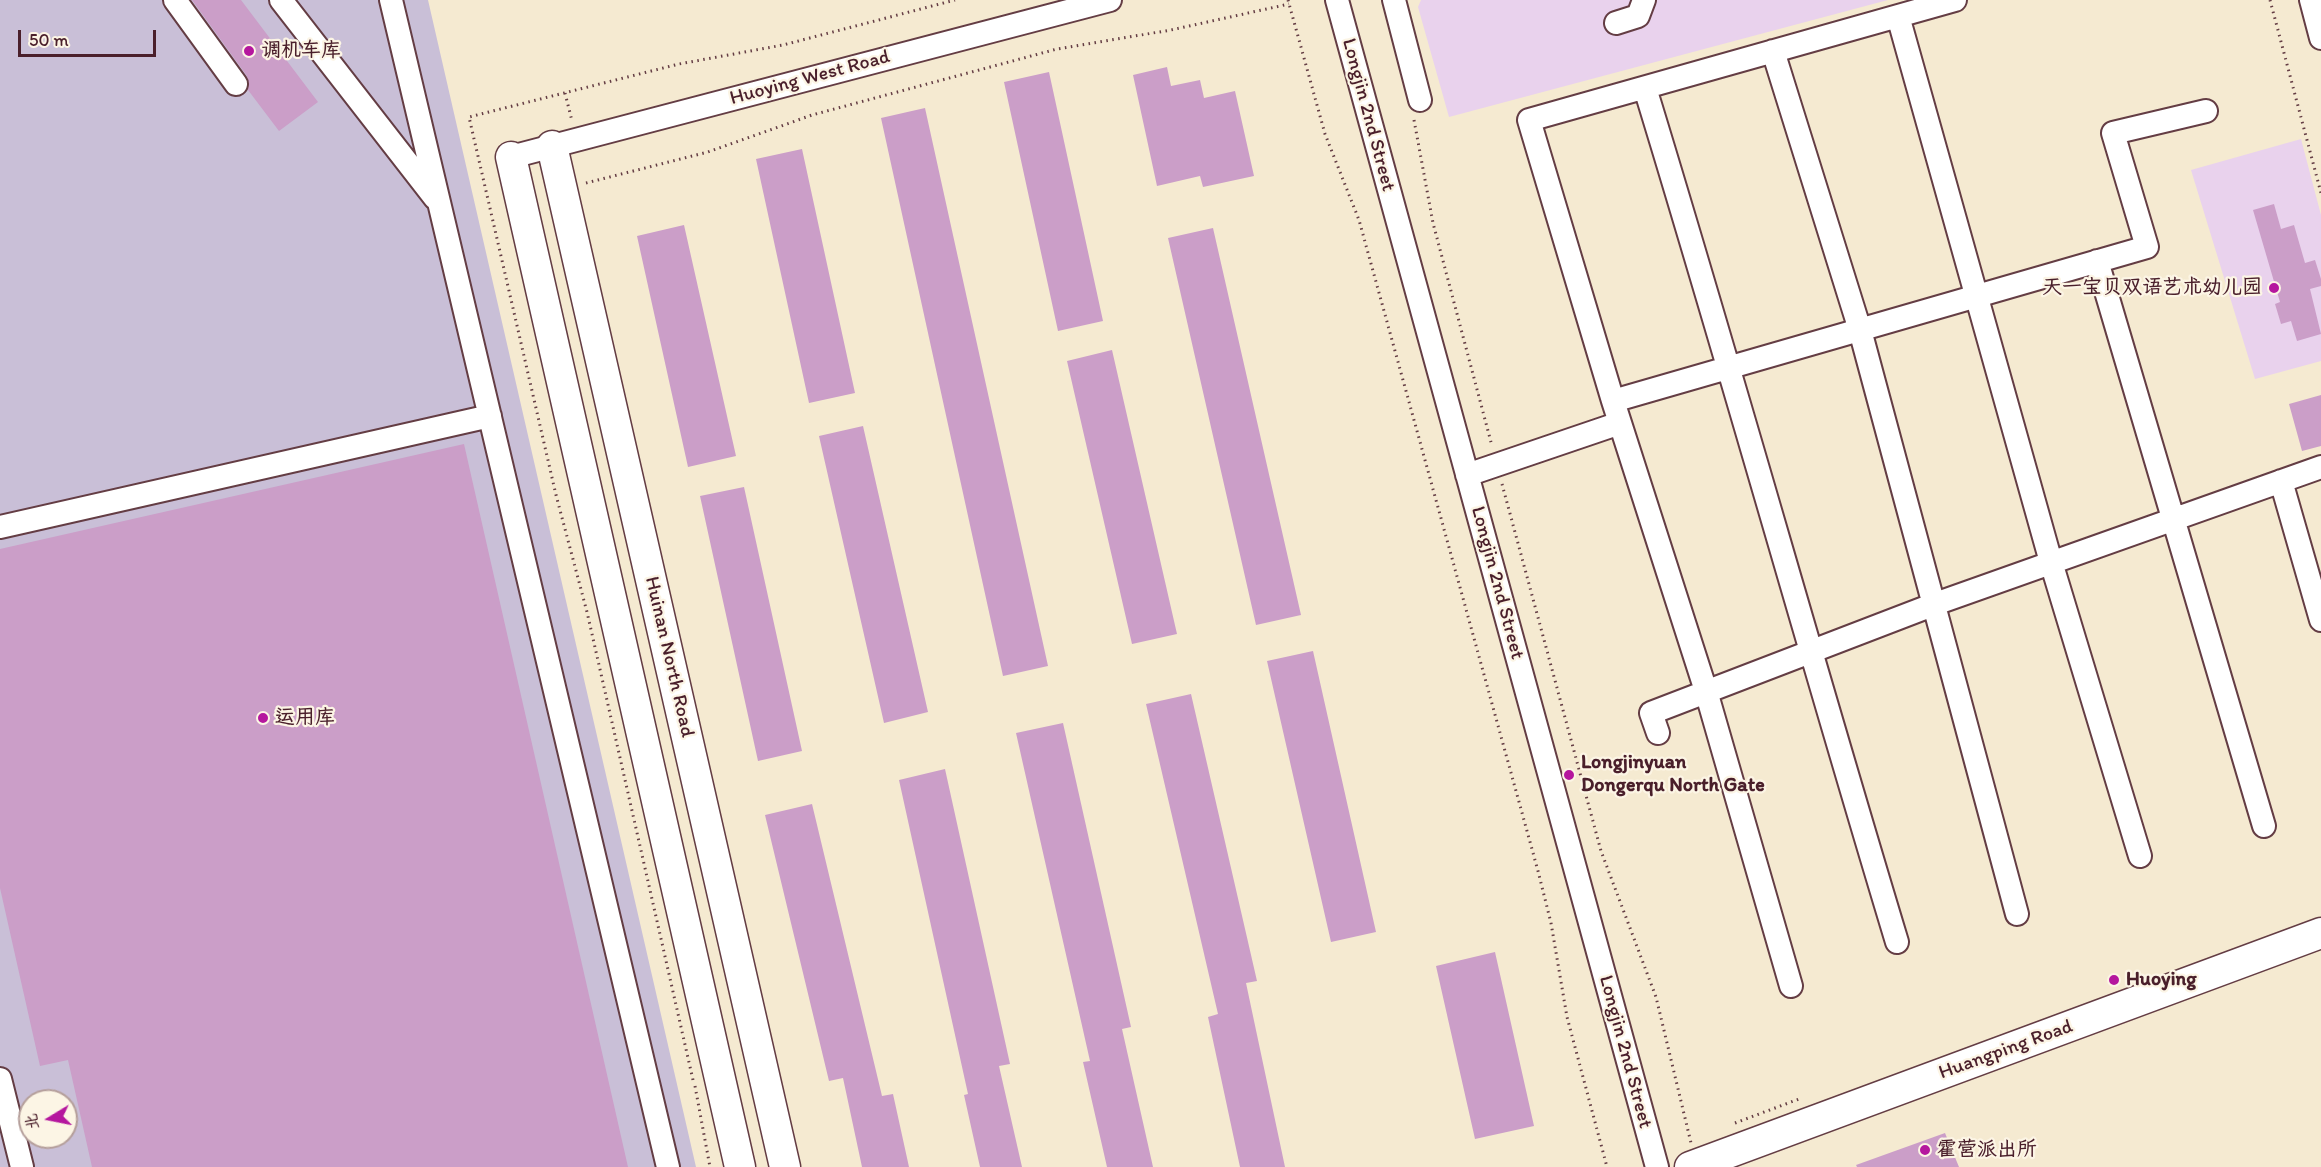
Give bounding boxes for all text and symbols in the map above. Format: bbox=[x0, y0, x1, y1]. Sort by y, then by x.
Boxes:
scale bar bbox=[21, 18, 159, 56]
text: 50 m bbox=[29, 29, 69, 51]
street label: Longjin 2nd Street bbox=[1336, 36, 1400, 194]
place label: 调机车库 bbox=[261, 39, 341, 63]
marker: 调机车库 bbox=[242, 44, 256, 58]
street label: Huoying West Road bbox=[727, 45, 893, 111]
place label: 天一宝贝双语艺术幼儿园 bbox=[2042, 276, 2262, 300]
marker: 天一宝贝双语艺术幼儿园 bbox=[2267, 281, 2281, 295]
street label: Longjin 2nd Street bbox=[1465, 504, 1529, 662]
street label: Huinan North Road bbox=[639, 574, 699, 740]
place label: 运用库 bbox=[275, 706, 335, 730]
marker: 运用库 bbox=[256, 711, 270, 725]
place label: Longjinyuan Dongerqu North Gate bbox=[1581, 751, 1765, 798]
marker: Longjinyuan Dongerqu North Gate bbox=[1562, 768, 1576, 782]
place label: Huoying bbox=[2126, 968, 2196, 992]
street label: Longjin 2nd Street bbox=[1593, 973, 1657, 1131]
marker: Huoying bbox=[2107, 973, 2121, 987]
street label: Huangping Road bbox=[1936, 1015, 2076, 1085]
north arrow bbox=[18, 1089, 78, 1149]
text: 北 bbox=[21, 1112, 42, 1131]
place label: 霍营派出所 bbox=[1937, 1138, 2037, 1162]
marker: 霍营派出所 bbox=[1918, 1143, 1932, 1157]

